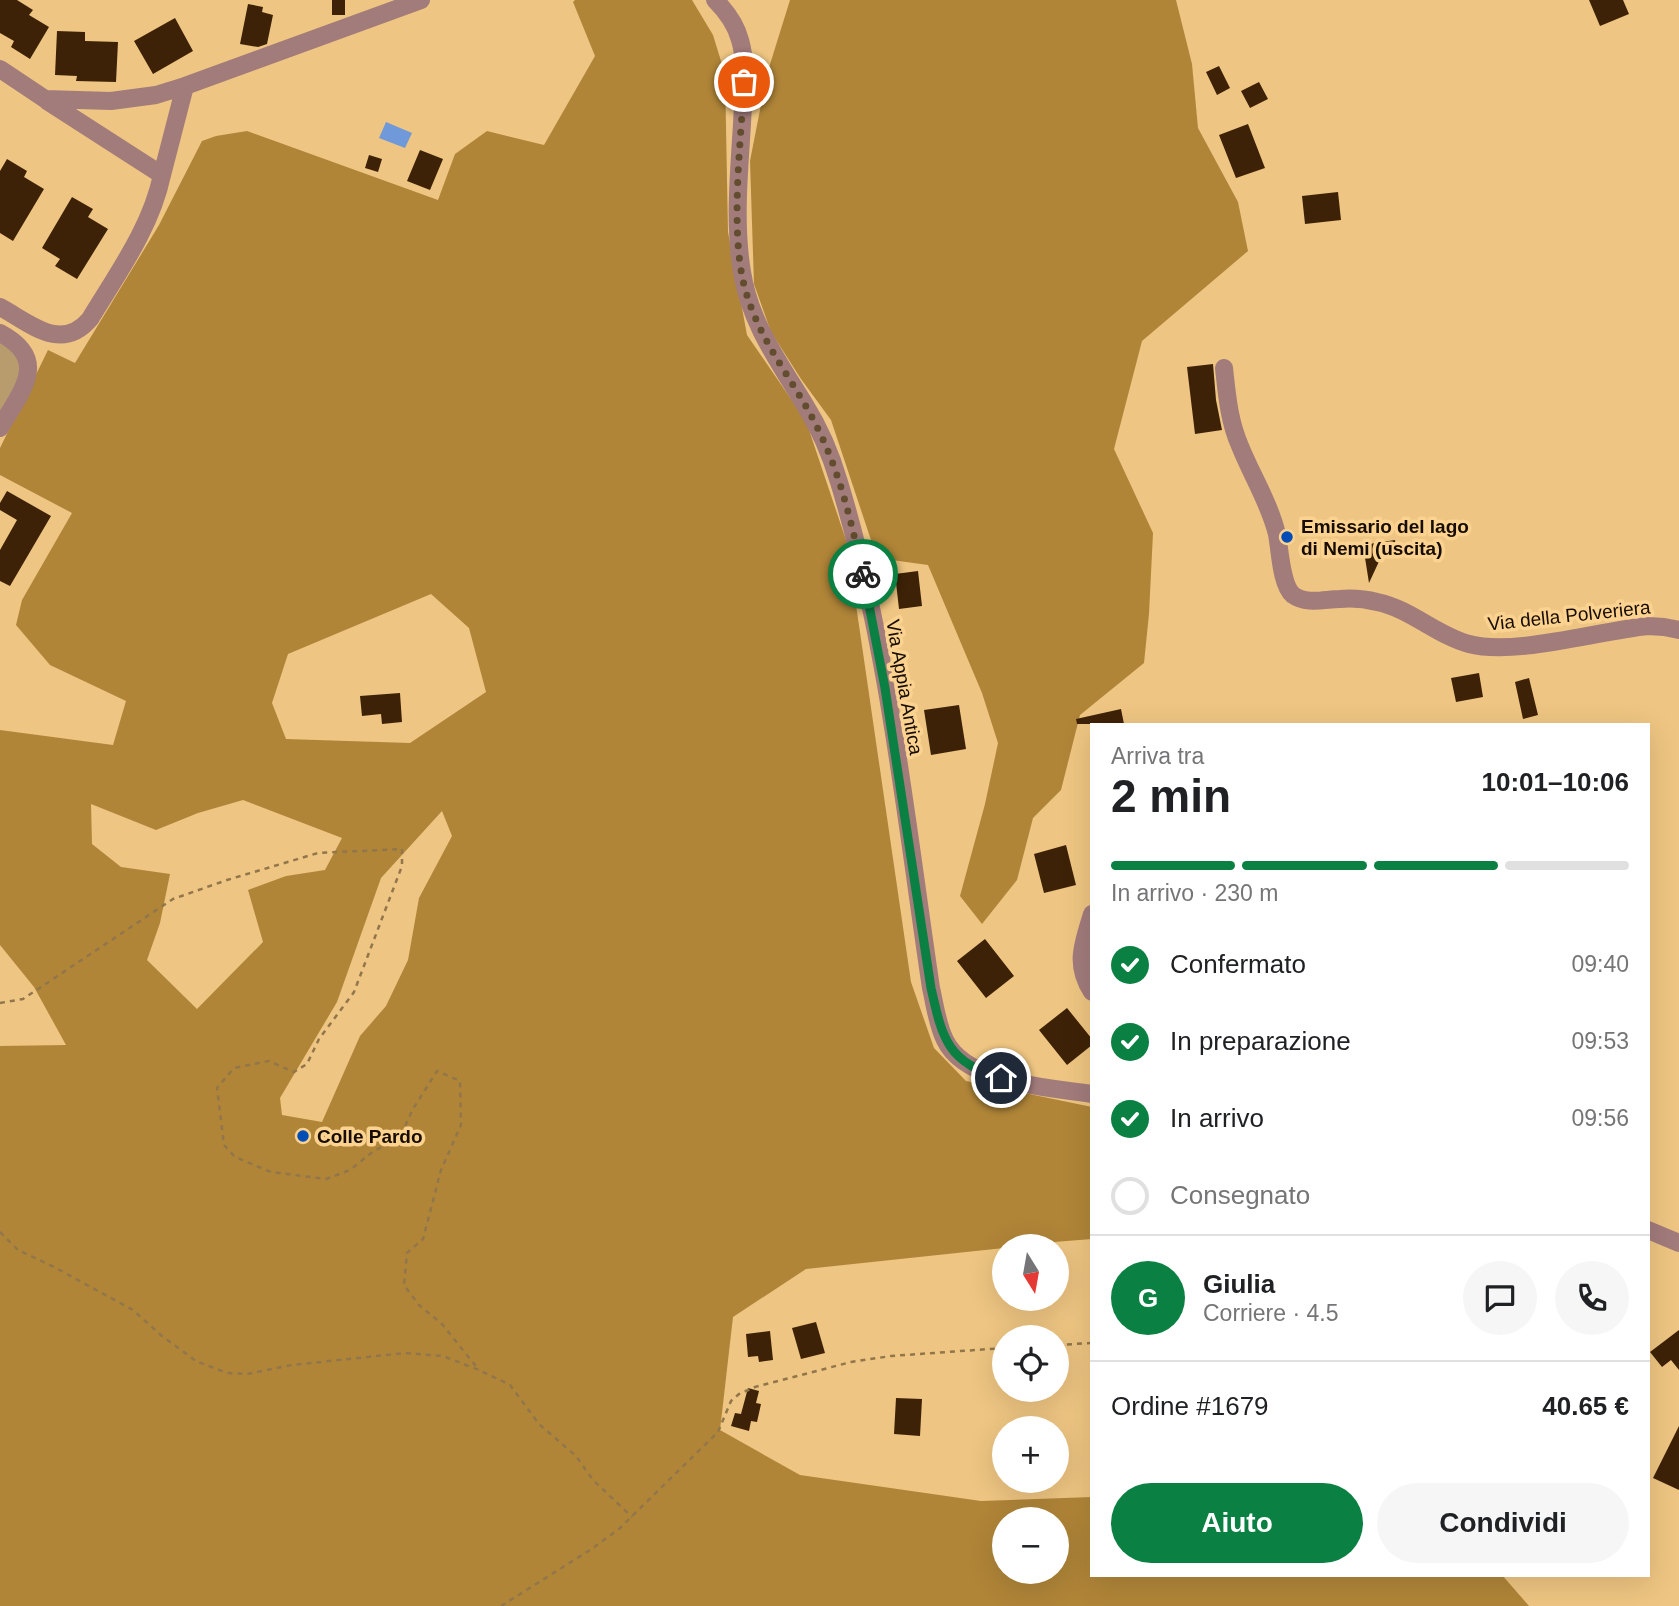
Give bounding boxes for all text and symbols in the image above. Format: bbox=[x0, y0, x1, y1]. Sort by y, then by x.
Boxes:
pin bbox=[714, 52, 774, 112]
icon: bag bbox=[725, 63, 763, 101]
place label: Emissario del lago di Nemi (uscita) bbox=[1301, 516, 1469, 559]
marker: Emissario del lago di Nemi (uscita) bbox=[1279, 529, 1295, 545]
courier bbox=[828, 539, 898, 609]
icon: bike bbox=[844, 555, 882, 593]
street label: Via della Polveriera bbox=[1487, 596, 1652, 634]
street label: Via Appia Antica bbox=[882, 618, 927, 757]
text: Arriva tra bbox=[1111, 743, 1204, 769]
text: 10:01–10:06 bbox=[1482, 767, 1629, 797]
text: 2 min bbox=[1111, 770, 1231, 822]
text: In arrivo · 230 m bbox=[1111, 880, 1278, 906]
icon: check bbox=[1111, 946, 1149, 984]
text: Confermato bbox=[1170, 949, 1306, 979]
text: 09:40 bbox=[1571, 951, 1629, 977]
icon: check bbox=[1111, 1023, 1149, 1061]
text: In preparazione bbox=[1170, 1026, 1351, 1056]
text: 09:53 bbox=[1571, 1028, 1629, 1054]
pin bbox=[971, 1048, 1031, 1108]
icon: home bbox=[982, 1059, 1020, 1097]
icon: check bbox=[1111, 1100, 1149, 1138]
text: In arrivo bbox=[1170, 1103, 1264, 1133]
text: 09:56 bbox=[1571, 1105, 1629, 1131]
place label: Colle Pardo bbox=[317, 1126, 423, 1147]
marker: Colle Pardo bbox=[295, 1128, 311, 1144]
text: Consegnato bbox=[1170, 1180, 1310, 1210]
north arrow bbox=[992, 1234, 1069, 1311]
map controls bbox=[992, 1234, 1069, 1584]
button: chat bbox=[1463, 1261, 1537, 1335]
button: phone bbox=[1555, 1261, 1629, 1335]
text: Giulia bbox=[1203, 1269, 1275, 1299]
text: G bbox=[1138, 1283, 1158, 1313]
text: Corriere · 4.5 bbox=[1203, 1300, 1338, 1326]
button: locate bbox=[992, 1325, 1069, 1402]
text: Ordine #1679 bbox=[1111, 1391, 1269, 1421]
text: 40.65 € bbox=[1542, 1391, 1629, 1421]
button: + bbox=[992, 1416, 1069, 1493]
button: Aiuto bbox=[1111, 1483, 1363, 1563]
button: Condividi bbox=[1377, 1483, 1629, 1563]
button: − bbox=[992, 1507, 1069, 1584]

